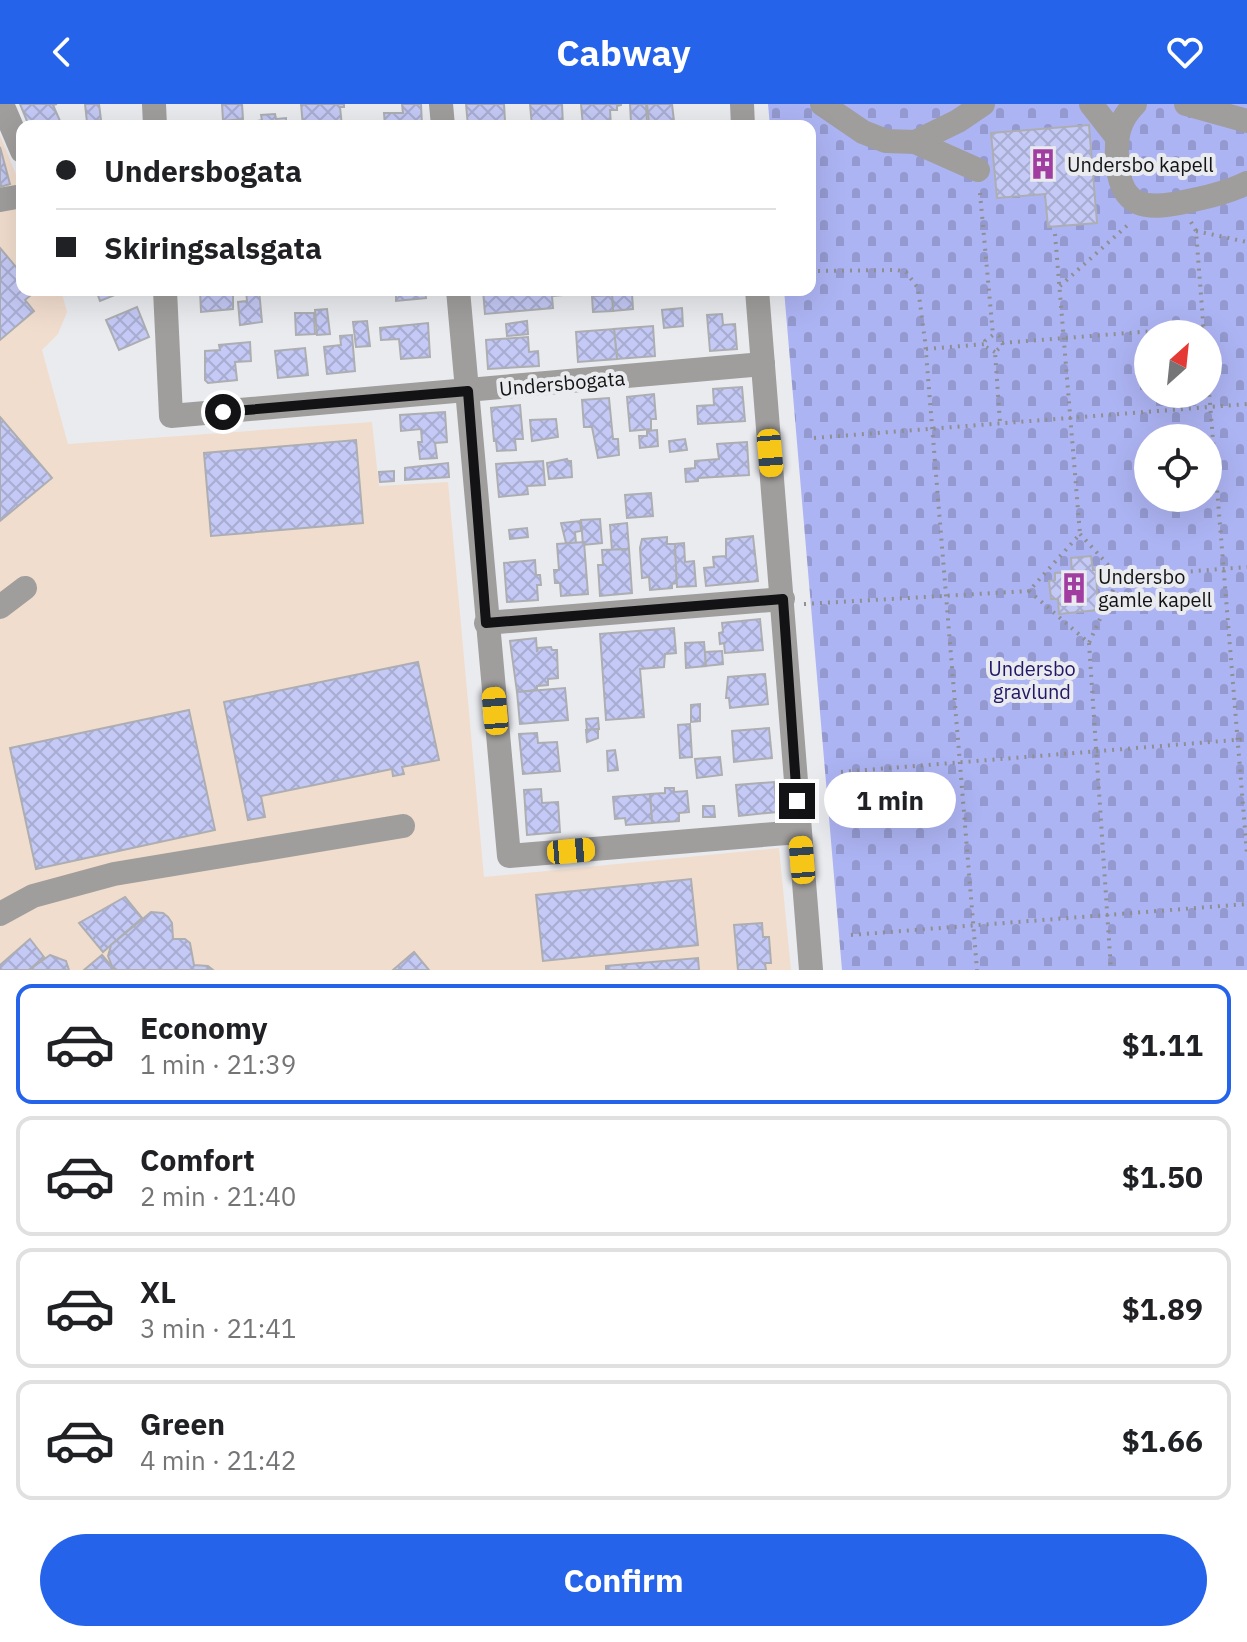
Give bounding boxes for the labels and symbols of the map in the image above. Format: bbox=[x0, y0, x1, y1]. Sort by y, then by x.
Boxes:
building icon: Undersbo kapell bbox=[1026, 147, 1060, 181]
place label: Undersbo kapell bbox=[1067, 151, 1214, 178]
north arrow bbox=[1134, 320, 1222, 408]
street label: Undersbogata bbox=[498, 364, 626, 402]
route start bbox=[205, 394, 241, 430]
car bbox=[756, 428, 784, 478]
place label: Undersbo gamle kapell bbox=[1098, 563, 1212, 613]
building icon: Undersbo gamle kapell bbox=[1057, 571, 1091, 605]
park label: Undersbo gravlund bbox=[988, 655, 1076, 705]
car bbox=[481, 686, 509, 736]
callout: 1 min bbox=[825, 773, 957, 829]
route end bbox=[779, 783, 815, 819]
car bbox=[788, 835, 816, 885]
car bbox=[546, 837, 596, 865]

